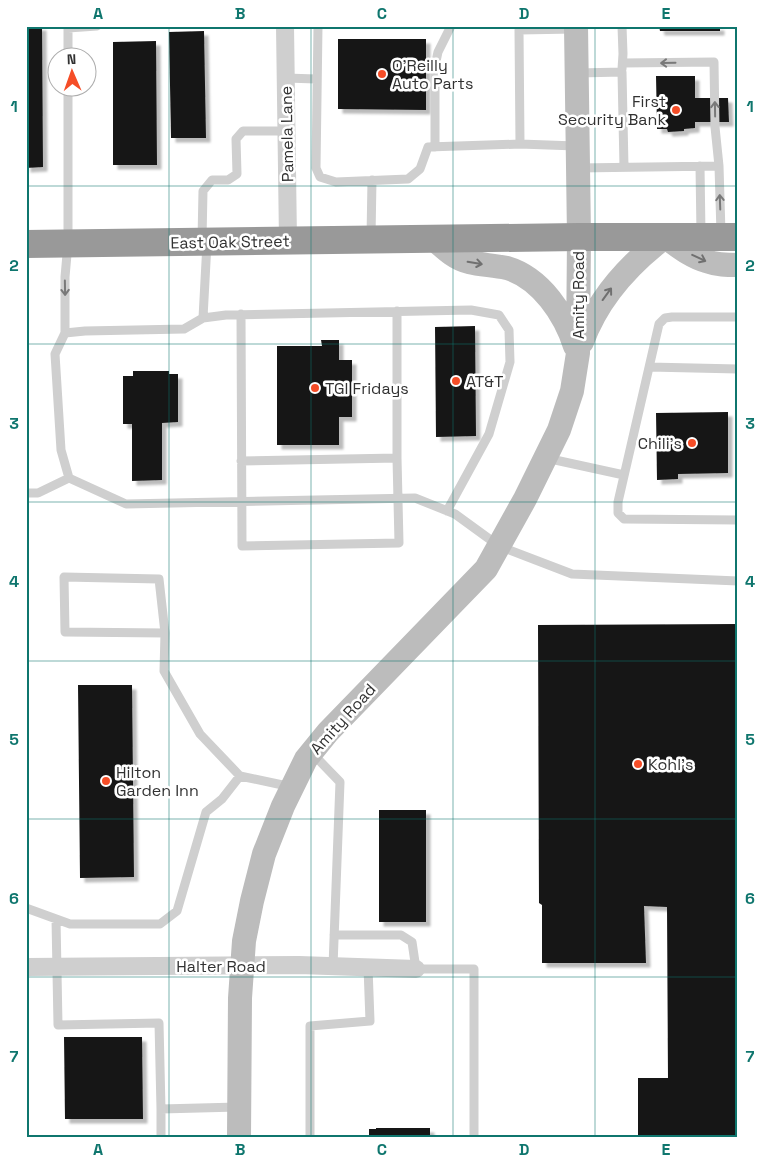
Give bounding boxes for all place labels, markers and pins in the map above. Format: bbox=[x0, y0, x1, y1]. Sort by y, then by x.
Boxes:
place label: O'Reilly Auto Parts bbox=[392, 55, 473, 94]
marker: O'Reilly Auto Parts bbox=[376, 68, 388, 80]
place label: First Security Bank bbox=[558, 91, 666, 130]
marker: First Security Bank bbox=[670, 104, 682, 116]
place label: AT&T bbox=[466, 371, 503, 392]
marker: AT&T bbox=[450, 375, 462, 387]
place label: TGI Fridays bbox=[325, 378, 409, 399]
marker: TGI Fridays bbox=[309, 382, 321, 394]
place label: Chili's bbox=[638, 433, 682, 454]
marker: Chili's bbox=[686, 437, 698, 449]
place label: Kohl's bbox=[648, 754, 693, 775]
marker: Kohl's bbox=[632, 758, 644, 770]
place label: Hilton Garden Inn bbox=[116, 762, 199, 801]
marker: Hilton Garden Inn bbox=[100, 775, 112, 787]

